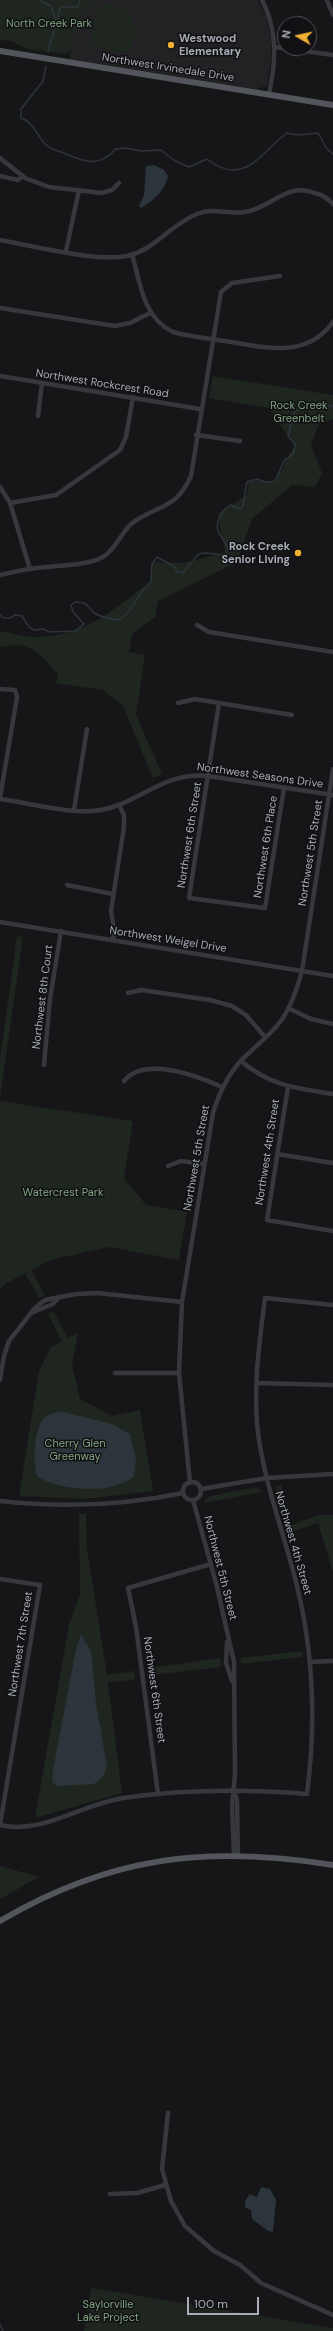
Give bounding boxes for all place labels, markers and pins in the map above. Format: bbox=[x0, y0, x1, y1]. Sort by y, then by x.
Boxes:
place label: Westwood Elementary bbox=[179, 32, 241, 58]
marker: Westwood Elementary bbox=[166, 40, 176, 50]
place label: Rock Creek Senior Living bbox=[221, 540, 290, 566]
marker: Rock Creek Senior Living bbox=[293, 548, 303, 558]

